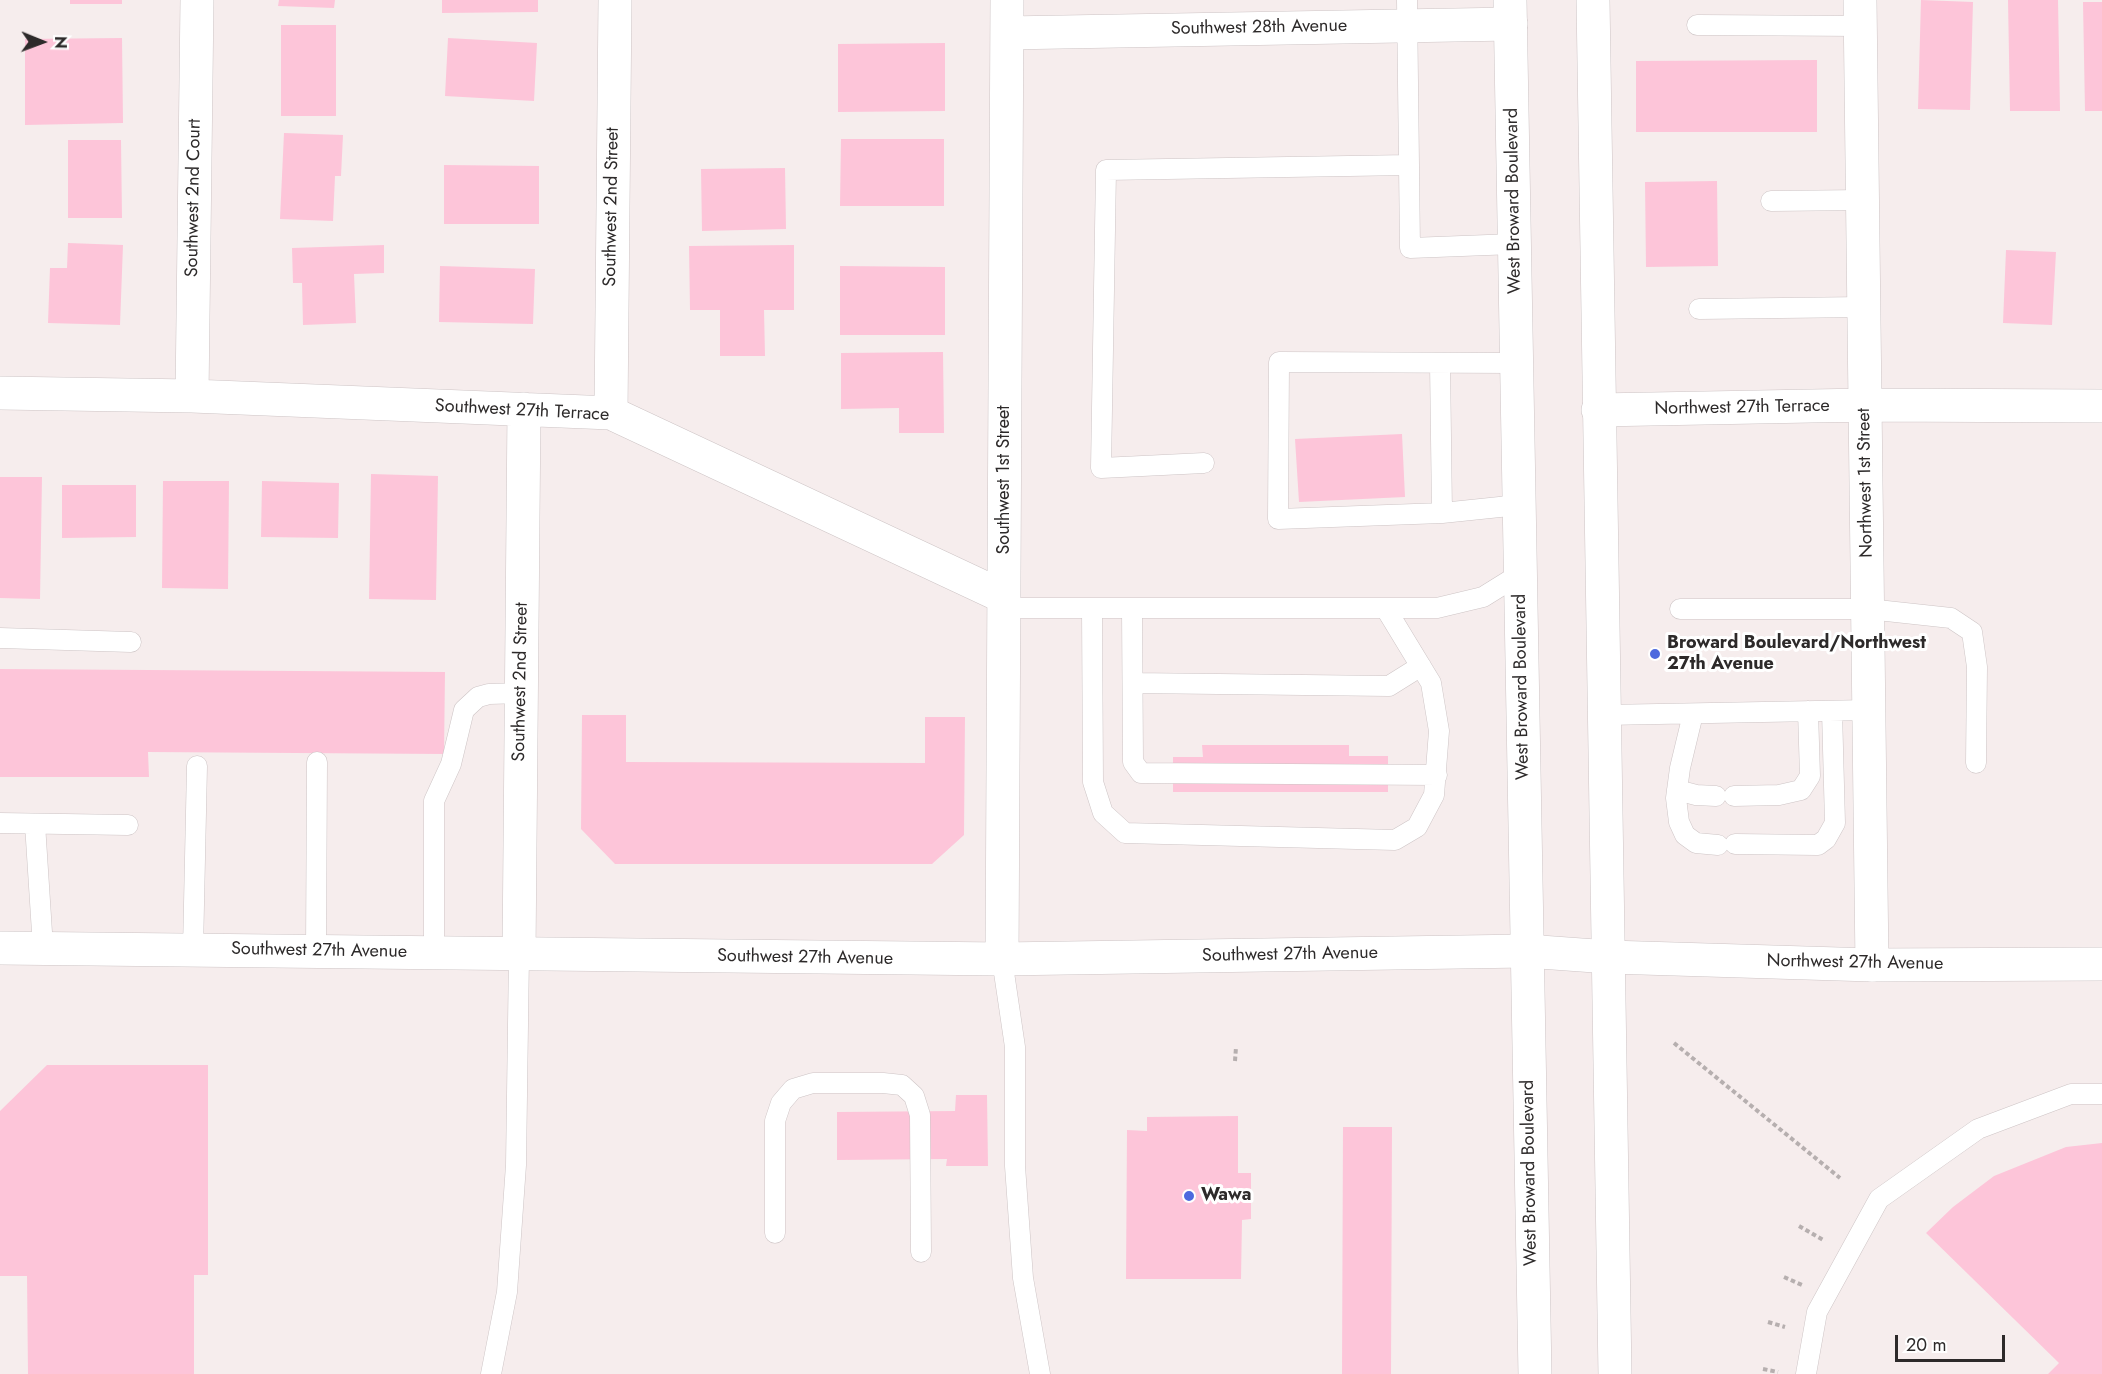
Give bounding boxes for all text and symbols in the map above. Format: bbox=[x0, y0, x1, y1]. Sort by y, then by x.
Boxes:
north arrow bbox=[12, 12, 72, 72]
street label: Southwest 28th Avenue bbox=[1171, 16, 1347, 40]
text: N bbox=[49, 36, 72, 49]
street label: West Broward Boulevard bbox=[1502, 108, 1526, 294]
street label: Southwest 2nd Court bbox=[182, 119, 206, 277]
street label: Southwest 2nd Street bbox=[600, 127, 624, 287]
street label: Southwest 27th Terrace bbox=[434, 396, 610, 426]
street label: Northwest 27th Terrace bbox=[1654, 396, 1830, 420]
street label: Southwest 1st Street bbox=[994, 405, 1016, 555]
street label: Northwest 1st Street bbox=[1854, 408, 1878, 558]
street label: West Broward Boulevard bbox=[1510, 594, 1534, 780]
street label: Southwest 2nd Street bbox=[509, 602, 533, 762]
place label: Broward Boulevard/Northwest 27th Avenue bbox=[1667, 633, 1926, 676]
marker: Broward Boulevard/Northwest 27th Avenue bbox=[1648, 647, 1662, 661]
street label: Southwest 27th Avenue bbox=[231, 939, 407, 963]
street label: Southwest 27th Avenue bbox=[1202, 943, 1378, 967]
street label: Southwest 27th Avenue bbox=[717, 946, 893, 970]
street label: Northwest 27th Avenue bbox=[1766, 951, 1944, 975]
street label: West Broward Boulevard bbox=[1518, 1080, 1542, 1266]
place label: Wawa bbox=[1201, 1185, 1251, 1207]
marker: Wawa bbox=[1182, 1189, 1196, 1203]
scale bar bbox=[1898, 1323, 2008, 1361]
text: 20 m bbox=[1906, 1332, 1946, 1358]

